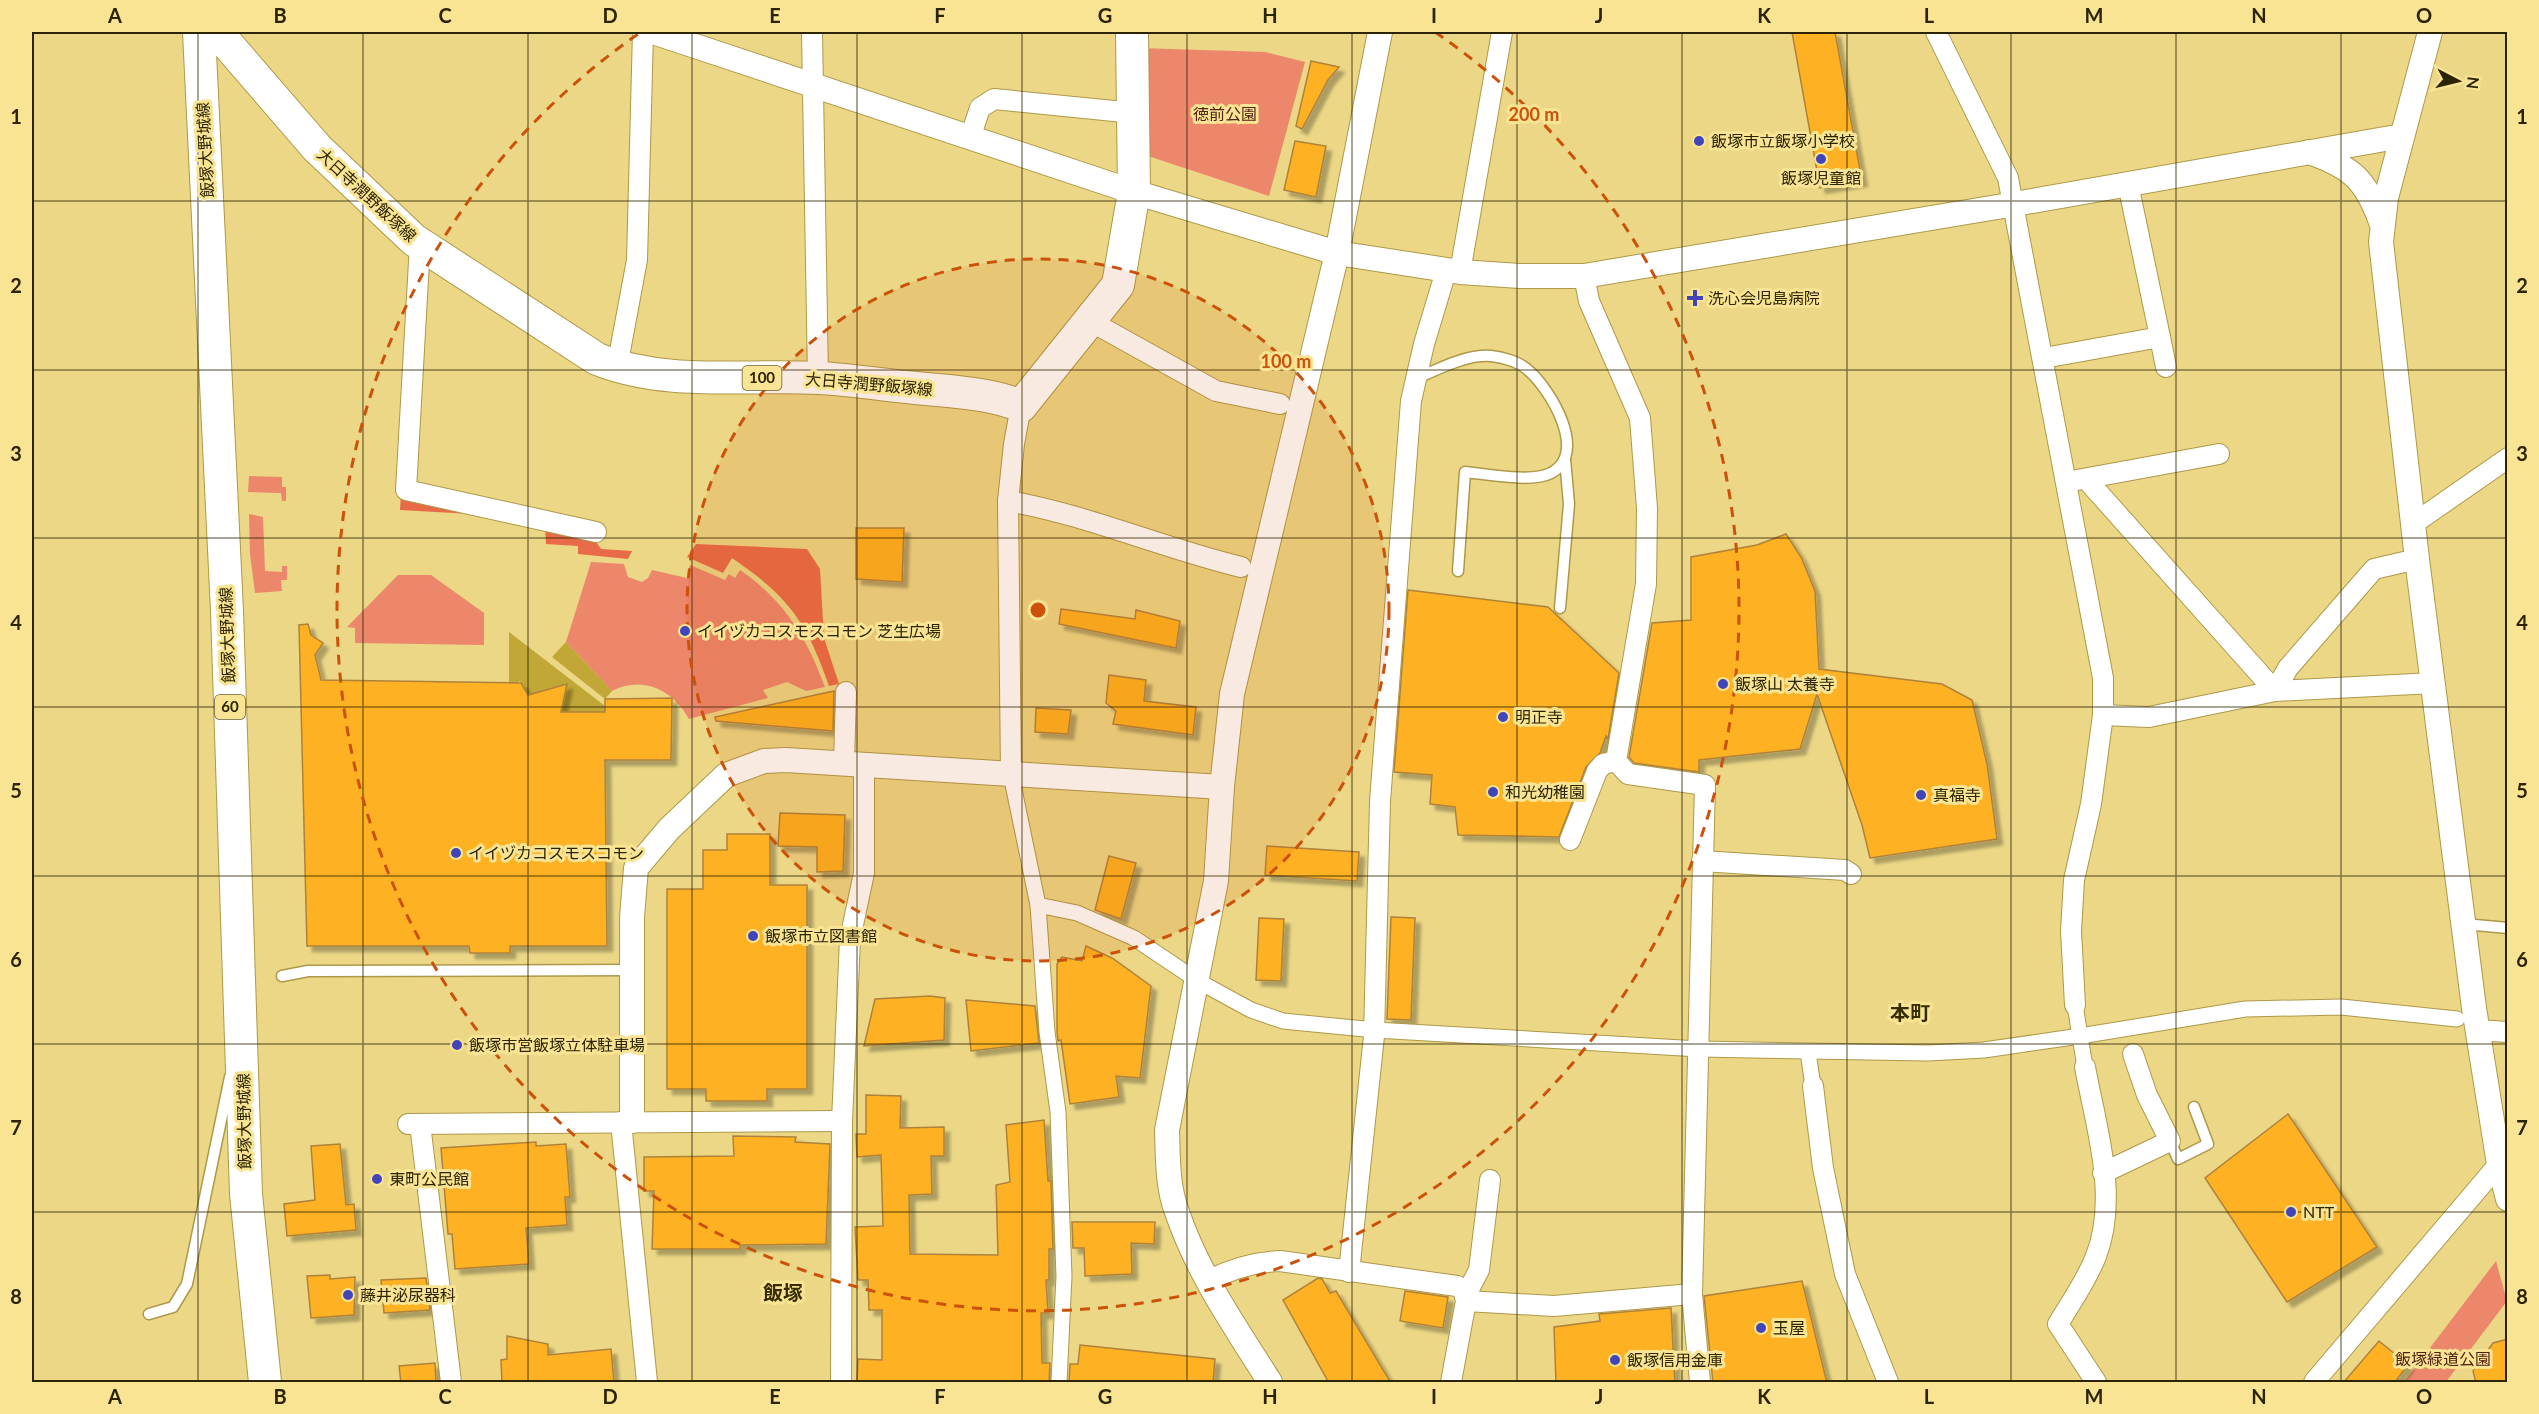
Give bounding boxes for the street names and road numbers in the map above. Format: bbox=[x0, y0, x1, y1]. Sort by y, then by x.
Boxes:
street label: 飯塚大野城線 bbox=[193, 102, 217, 198]
street label: 大日寺潤野飯塚線 bbox=[314, 144, 421, 245]
road number: 100 bbox=[742, 366, 782, 390]
street label: 大日寺潤野飯塚線 bbox=[804, 368, 934, 399]
street label: 飯塚大野城線 bbox=[215, 587, 238, 683]
road number: 60 bbox=[215, 695, 245, 719]
street label: 飯塚大野城線 bbox=[233, 1073, 254, 1169]

